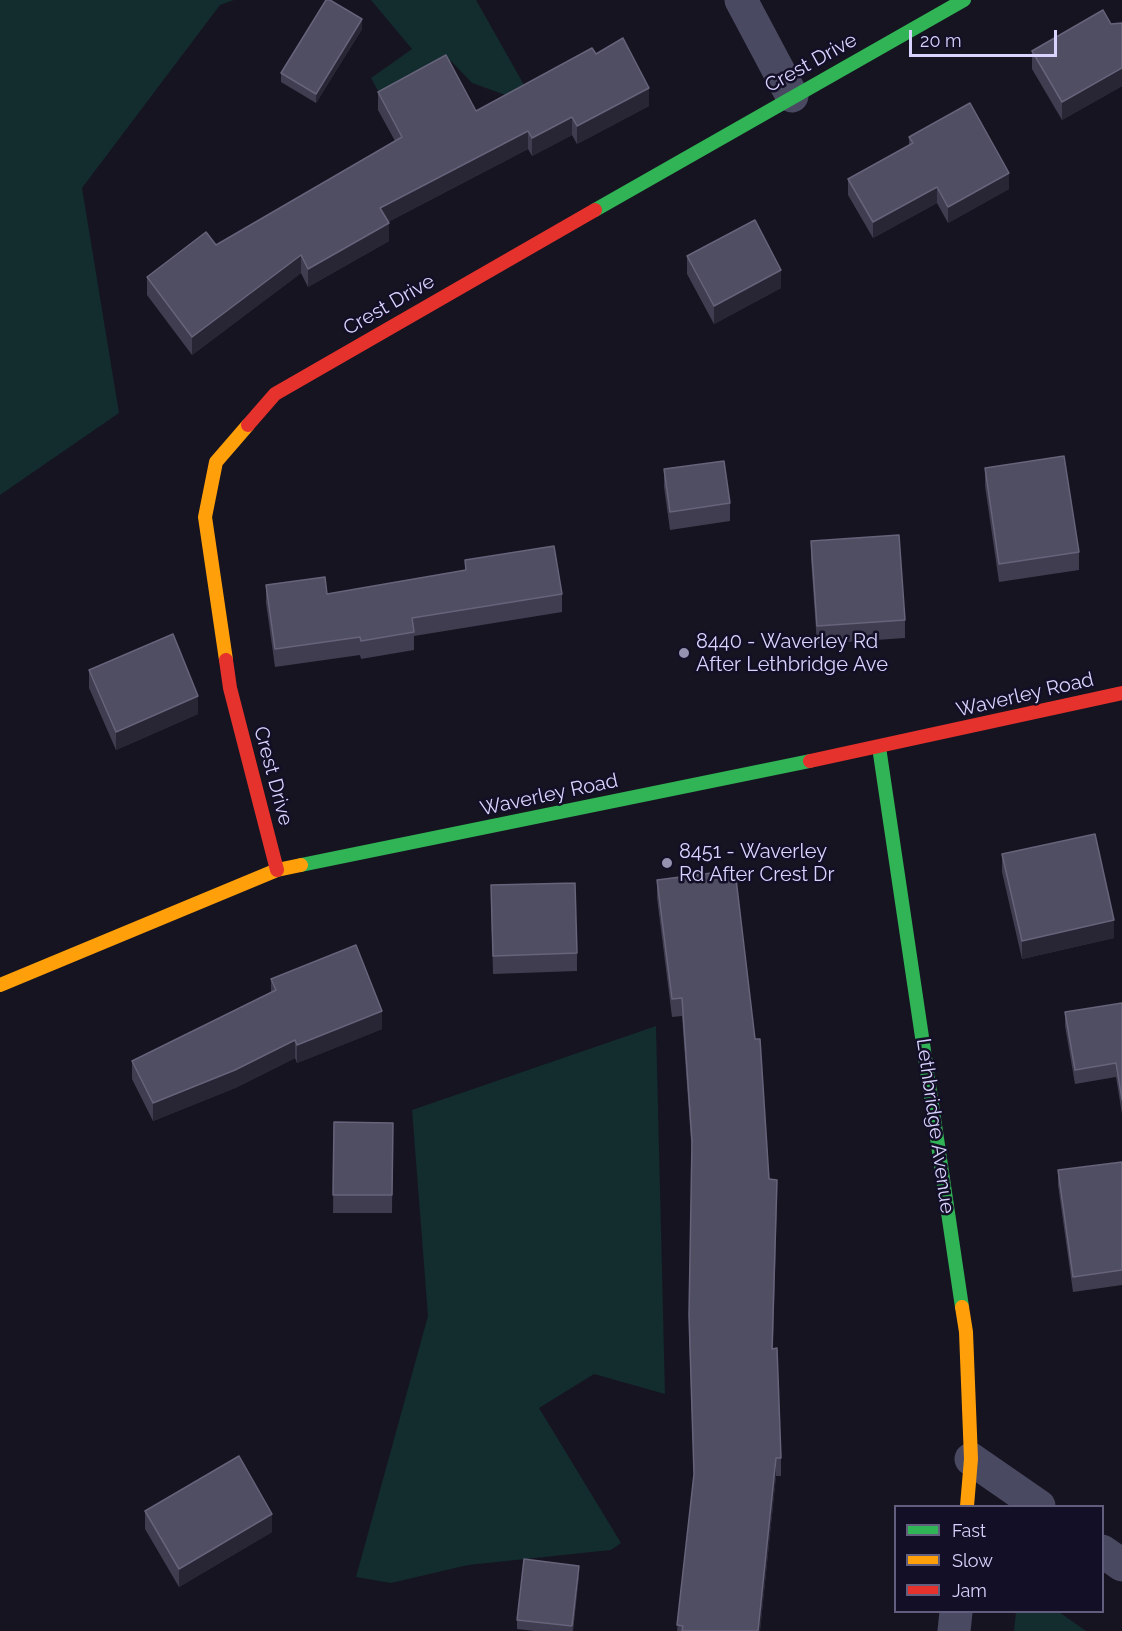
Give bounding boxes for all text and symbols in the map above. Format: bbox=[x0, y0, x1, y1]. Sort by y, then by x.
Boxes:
scale bar bbox=[912, 18, 1060, 56]
street label: Crest Drive bbox=[761, 28, 861, 98]
text: 20 m bbox=[920, 30, 962, 51]
street label: Crest Drive bbox=[339, 269, 439, 341]
place label: 8440 - Waverley Rd After Lethbridge Ave bbox=[696, 630, 888, 677]
marker: 8440 - Waverley Rd After Lethbridge Ave bbox=[677, 646, 691, 660]
street label: Waverley Road bbox=[954, 668, 1096, 722]
street label: Crest Drive bbox=[248, 724, 298, 828]
street label: Waverley Road bbox=[478, 769, 620, 821]
place label: 8451 - Waverley Rd After Crest Dr bbox=[679, 840, 834, 887]
marker: 8451 - Waverley Rd After Crest Dr bbox=[660, 856, 674, 870]
street label: Lethbridge Avenue bbox=[911, 1037, 959, 1215]
legend bbox=[894, 1505, 1104, 1613]
text: Fast bbox=[952, 1520, 986, 1541]
text: Slow bbox=[952, 1550, 993, 1571]
text: Jam bbox=[952, 1580, 987, 1601]

